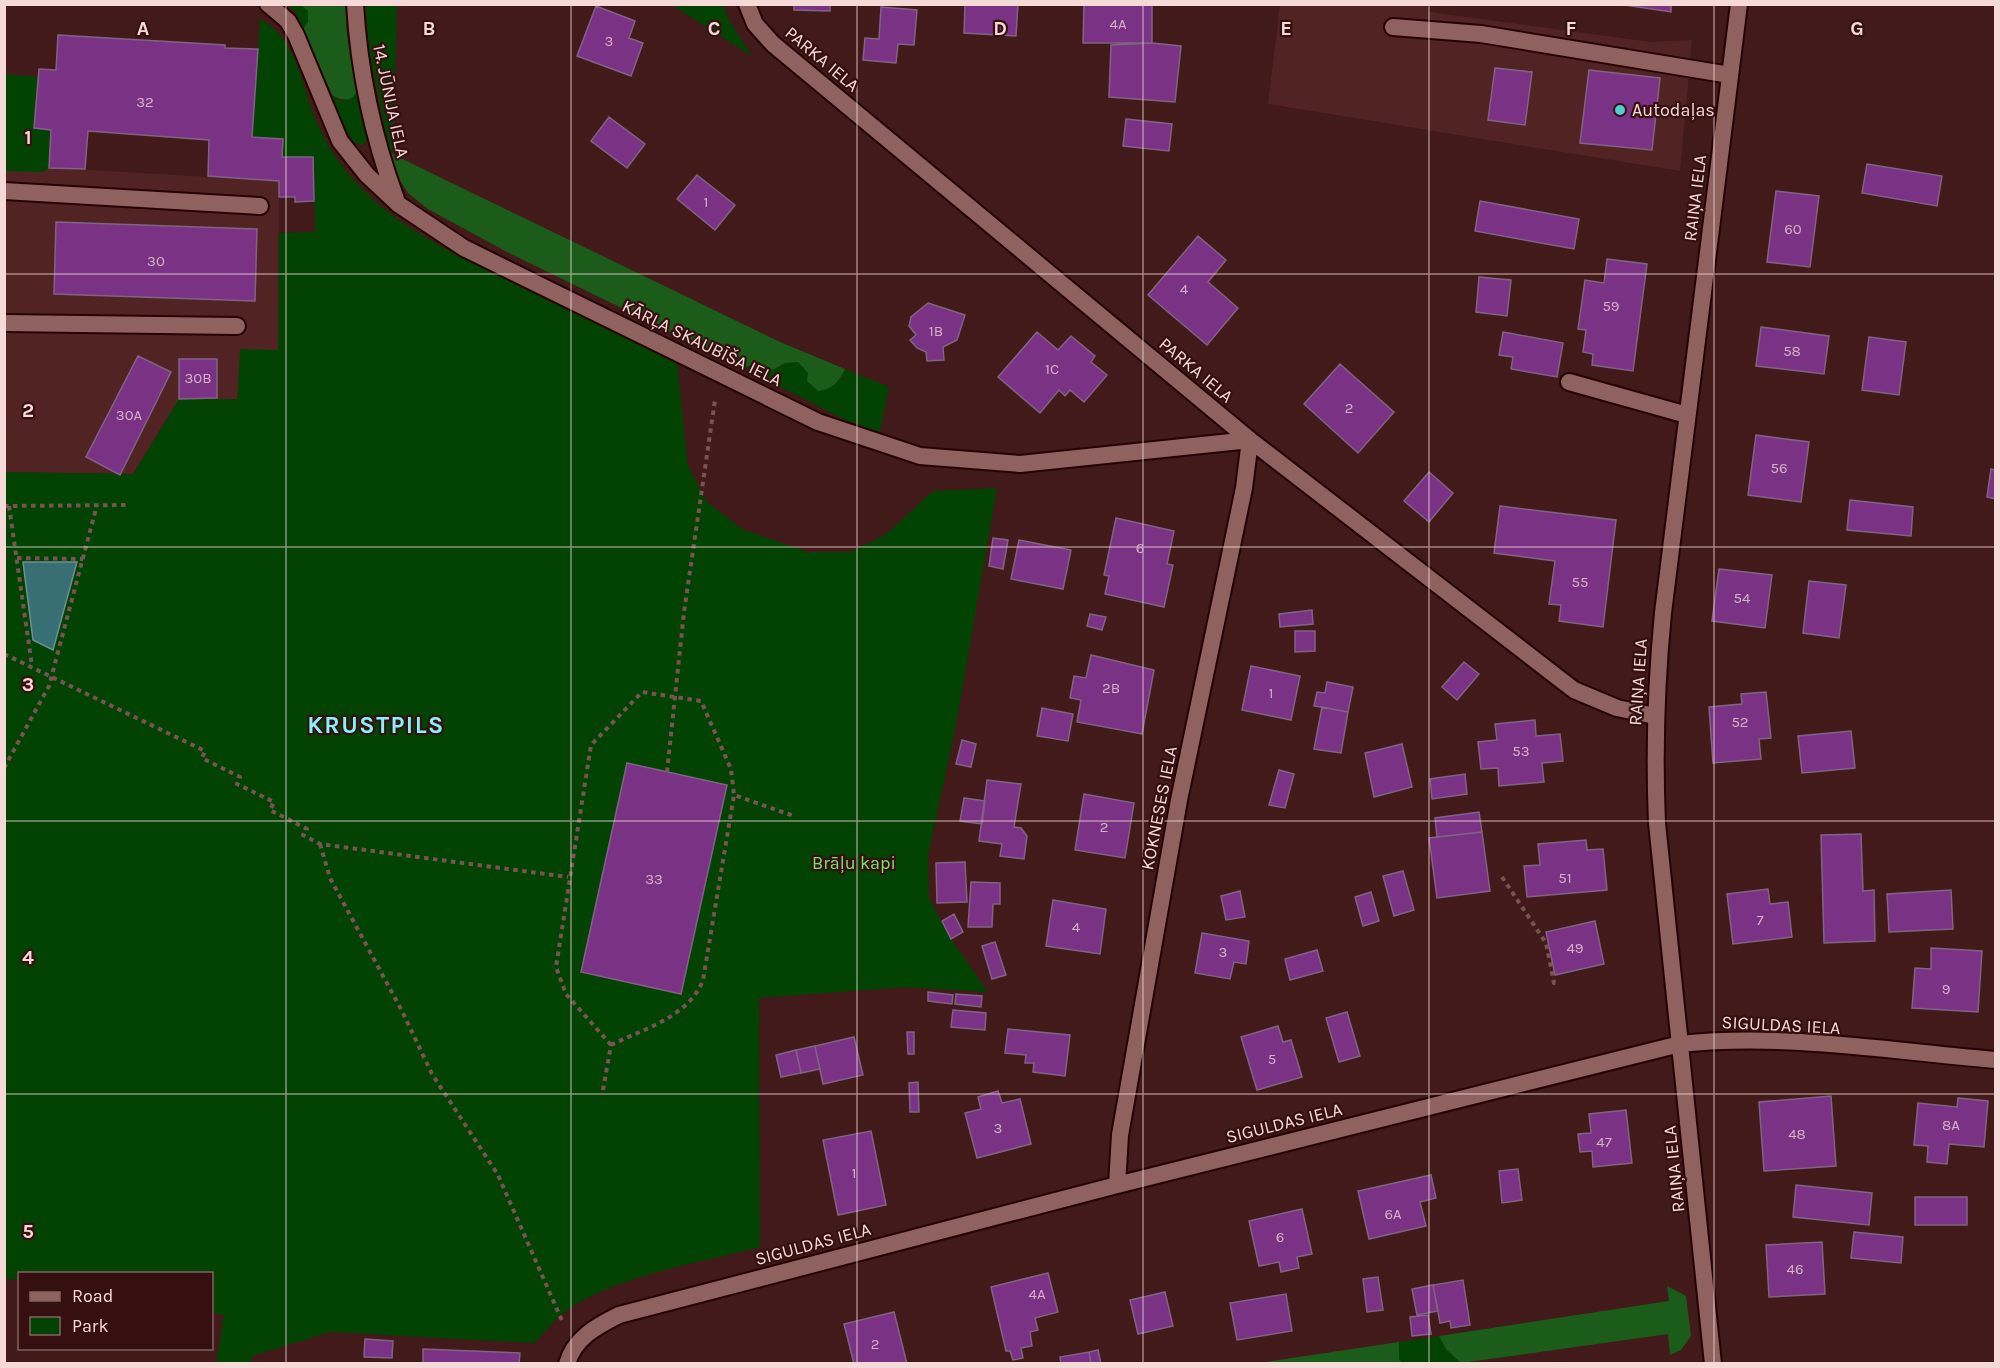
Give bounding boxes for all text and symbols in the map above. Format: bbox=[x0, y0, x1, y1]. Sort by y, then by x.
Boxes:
house number: 4A bbox=[1110, 15, 1127, 33]
text: A bbox=[137, 17, 150, 40]
text: B bbox=[423, 17, 435, 40]
text: C bbox=[708, 17, 720, 40]
text: D bbox=[993, 17, 1007, 40]
text: E bbox=[1280, 17, 1292, 40]
text: F bbox=[1566, 17, 1577, 40]
text: G bbox=[1850, 17, 1864, 40]
street label: PARKA IELA bbox=[780, 22, 864, 96]
house number: 3 bbox=[605, 32, 613, 50]
street label: 14. JŪNIJA IELA bbox=[368, 42, 414, 160]
house number: 32 bbox=[136, 93, 154, 111]
place label: Autodaļas bbox=[1632, 99, 1715, 121]
marker: Autodaļas bbox=[1613, 103, 1627, 117]
text: 1 bbox=[24, 126, 32, 149]
street label: RAIŅA IELA bbox=[1679, 153, 1711, 243]
house number: 1 bbox=[704, 193, 708, 211]
house number: 60 bbox=[1784, 220, 1802, 238]
house number: 30 bbox=[147, 252, 165, 270]
house number: 4 bbox=[1180, 280, 1189, 298]
street label: KĀRĻA SKAUBĪŠA IELA bbox=[619, 295, 785, 391]
house number: 59 bbox=[1602, 297, 1620, 315]
house number: 1B bbox=[929, 322, 943, 340]
street label: PARKA IELA bbox=[1154, 333, 1238, 407]
house number: 58 bbox=[1783, 342, 1801, 360]
house number: 1C bbox=[1045, 360, 1059, 378]
house number: 30B bbox=[184, 369, 212, 387]
text: 2 bbox=[22, 399, 34, 422]
house number: 2 bbox=[1345, 399, 1353, 417]
house number: 30A bbox=[116, 406, 143, 424]
house number: 56 bbox=[1770, 459, 1788, 477]
house number: 6 bbox=[1136, 539, 1144, 557]
house number: 55 bbox=[1572, 573, 1588, 591]
house number: 54 bbox=[1734, 589, 1751, 607]
street label: RAIŅA IELA bbox=[1624, 638, 1652, 726]
text: 3 bbox=[22, 673, 34, 696]
house number: 2B bbox=[1102, 679, 1120, 697]
house number: 1 bbox=[1269, 684, 1273, 702]
district label: KRUSTPILS bbox=[307, 711, 445, 739]
house number: 52 bbox=[1731, 713, 1749, 731]
house number: 53 bbox=[1512, 742, 1530, 760]
street label: KOKNESES IELA bbox=[1136, 744, 1182, 872]
house number: 2 bbox=[1100, 818, 1108, 836]
park label: Brāļu kapi bbox=[812, 852, 896, 874]
house number: 51 bbox=[1558, 869, 1572, 887]
house number: 33 bbox=[645, 870, 663, 888]
house number: 7 bbox=[1756, 911, 1764, 929]
house number: 4 bbox=[1072, 918, 1081, 936]
house number: 49 bbox=[1566, 939, 1584, 957]
house number: 3 bbox=[1219, 943, 1227, 961]
text: 4 bbox=[22, 946, 34, 969]
house number: 9 bbox=[1942, 980, 1950, 998]
street label: SIGULDAS IELA bbox=[1721, 1011, 1841, 1039]
house number: 5 bbox=[1268, 1050, 1276, 1068]
street label: SIGULDAS IELA bbox=[1224, 1098, 1344, 1148]
house number: 8A bbox=[1942, 1116, 1960, 1134]
house number: 3 bbox=[994, 1119, 1002, 1137]
street label: RAIŅA IELA bbox=[1659, 1124, 1689, 1214]
house number: 48 bbox=[1788, 1125, 1806, 1143]
house number: 47 bbox=[1596, 1133, 1612, 1151]
house number: 1 bbox=[852, 1164, 856, 1182]
house number: 6A bbox=[1384, 1205, 1402, 1223]
street label: SIGULDAS IELA bbox=[753, 1218, 873, 1270]
text: 5 bbox=[22, 1220, 34, 1243]
house number: 6 bbox=[1276, 1228, 1284, 1246]
house number: 46 bbox=[1787, 1260, 1803, 1278]
legend bbox=[18, 1272, 213, 1350]
text: Road bbox=[72, 1285, 113, 1307]
house number: 4A bbox=[1029, 1285, 1046, 1303]
text: Park bbox=[72, 1315, 109, 1337]
house number: 2 bbox=[871, 1335, 879, 1353]

